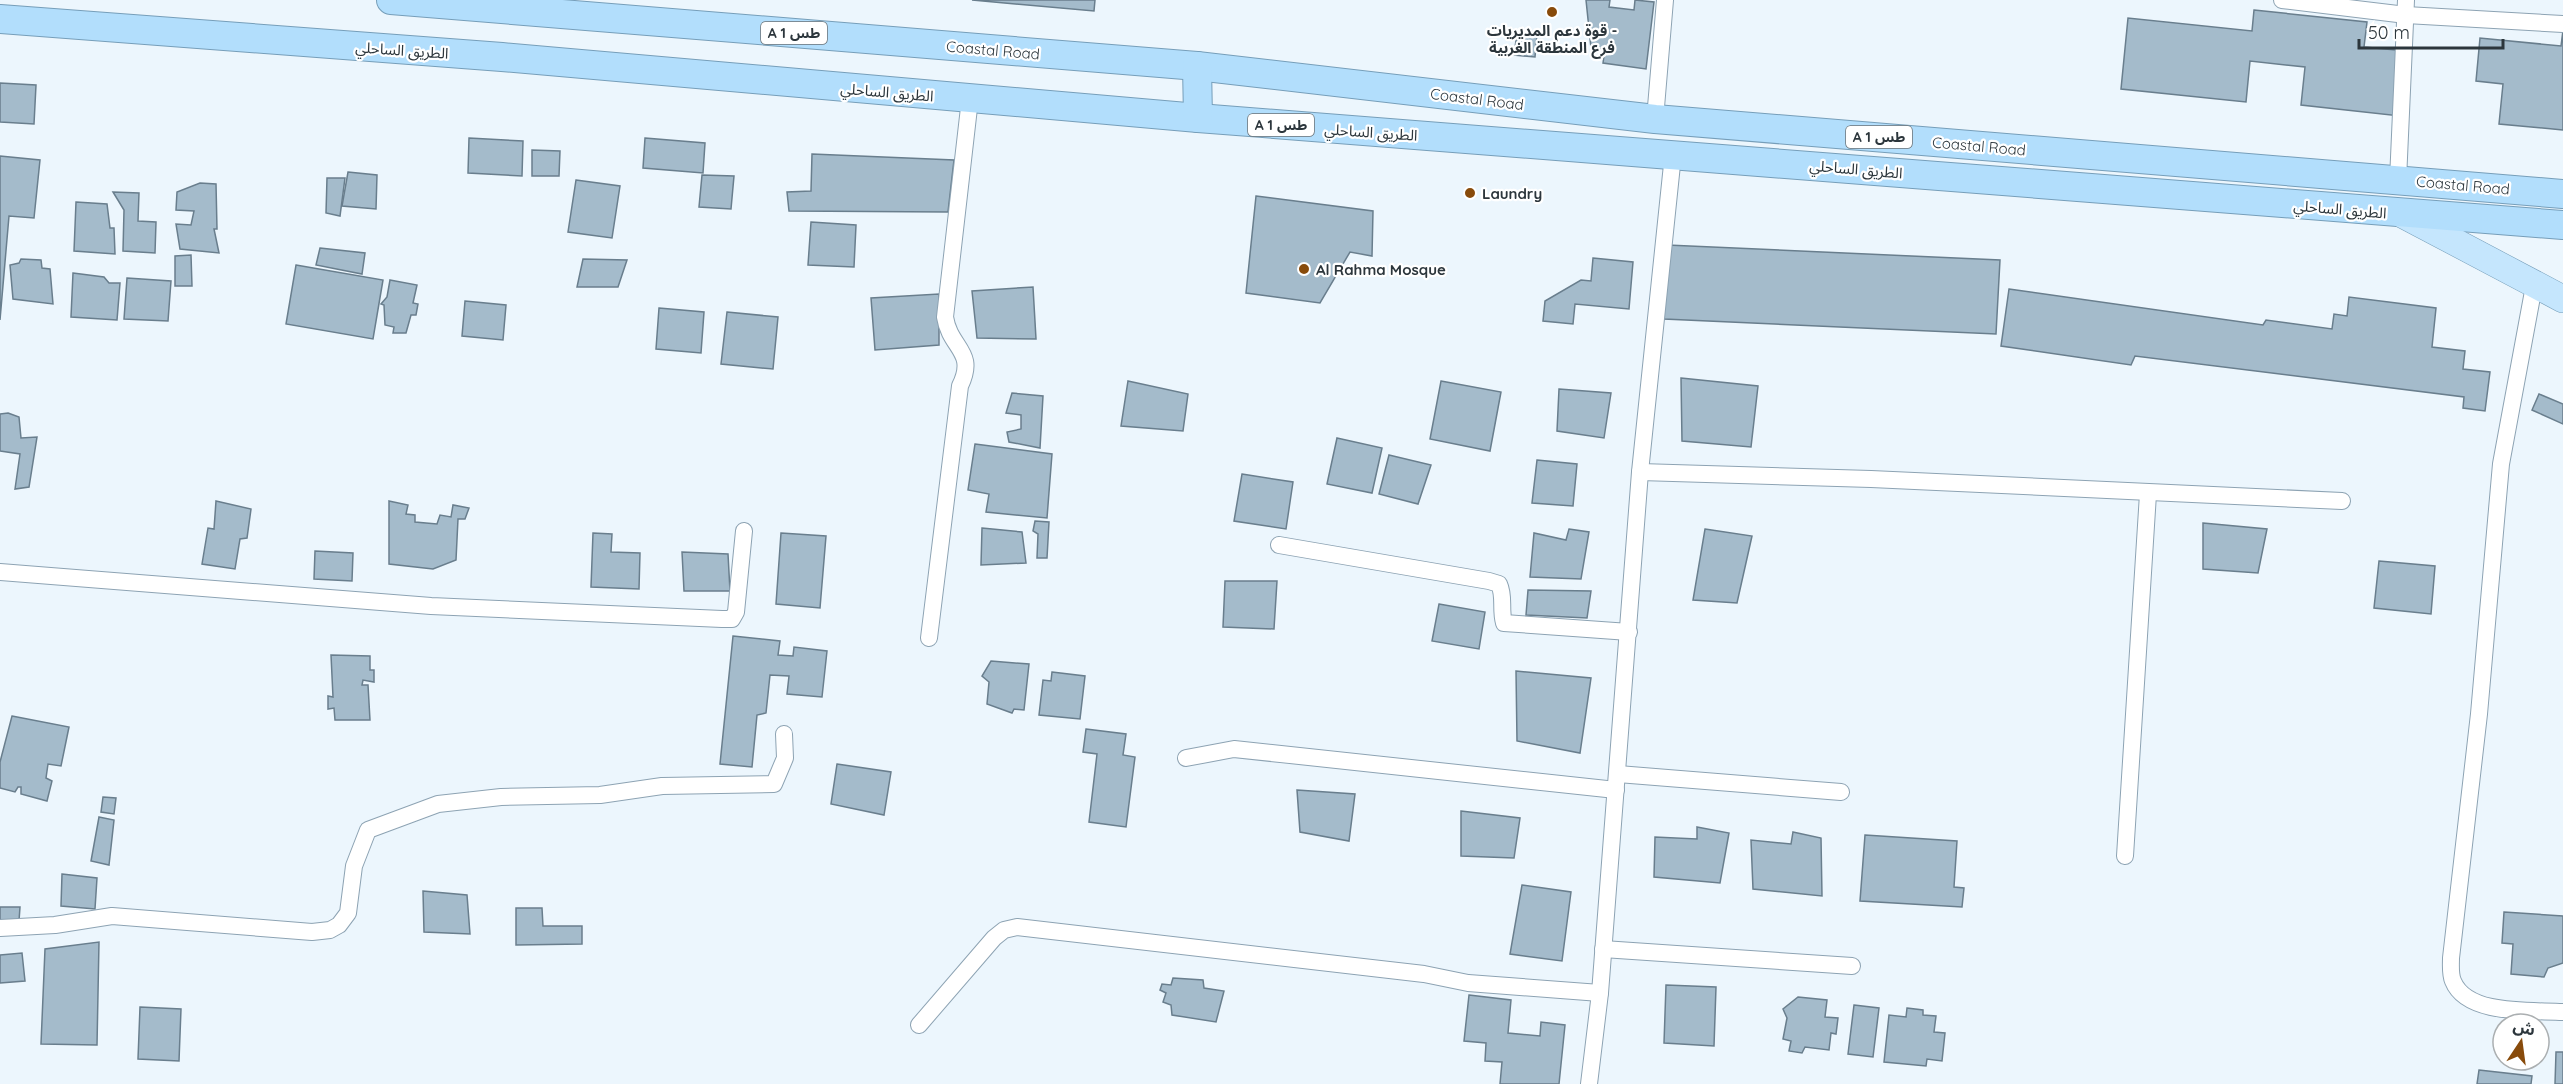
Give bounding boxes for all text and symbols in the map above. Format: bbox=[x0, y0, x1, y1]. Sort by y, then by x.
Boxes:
marker: قوة دعم المديريات - فرع المنطقة الغربية bbox=[1545, 5, 1559, 19]
scale bar bbox=[2359, 12, 2503, 50]
place label: قوة دعم المديريات - فرع المنطقة الغربية bbox=[1487, 21, 1617, 59]
text: 50 m bbox=[2368, 21, 2410, 44]
road number: A 1 طس bbox=[761, 22, 827, 44]
street label: Coastal Road bbox=[945, 36, 1041, 64]
street label: الطريق الساحلي bbox=[355, 37, 449, 65]
street label: الطريق الساحلي bbox=[839, 78, 934, 108]
street label: Coastal Road bbox=[1429, 84, 1525, 114]
road number: A 1 طس bbox=[1248, 114, 1314, 136]
street label: الطريق الساحلي bbox=[1324, 119, 1418, 147]
road number: A 1 طس bbox=[1846, 126, 1912, 148]
street label: Coastal Road bbox=[1931, 132, 2027, 160]
street label: الطريق الساحلي bbox=[1808, 155, 1903, 185]
street label: Coastal Road bbox=[2415, 171, 2511, 199]
place label: Laundry bbox=[1482, 184, 1542, 203]
marker: Laundry bbox=[1463, 186, 1477, 200]
street label: الطريق الساحلي bbox=[2292, 195, 2387, 225]
place label: Al Rahma Mosque bbox=[1316, 260, 1446, 279]
marker: Al Rahma Mosque bbox=[1297, 262, 1311, 276]
north arrow bbox=[2491, 1012, 2551, 1072]
text: ش bbox=[2511, 1015, 2537, 1040]

